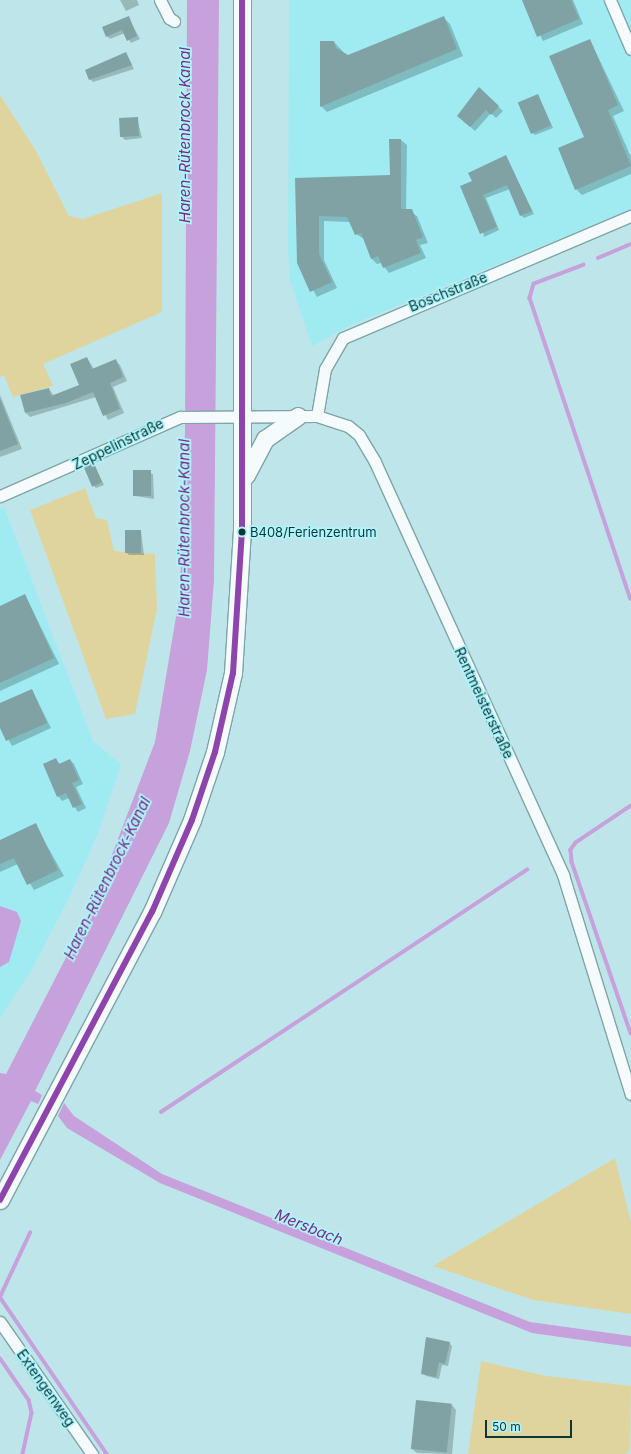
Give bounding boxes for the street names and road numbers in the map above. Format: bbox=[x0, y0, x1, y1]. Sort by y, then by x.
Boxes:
street label: Boschstraße bbox=[406, 269, 490, 315]
street label: Zeppelinstraße bbox=[70, 415, 166, 473]
street label: Rentmeisterstraße bbox=[451, 645, 517, 761]
street label: Extengenweg bbox=[13, 1346, 79, 1430]

